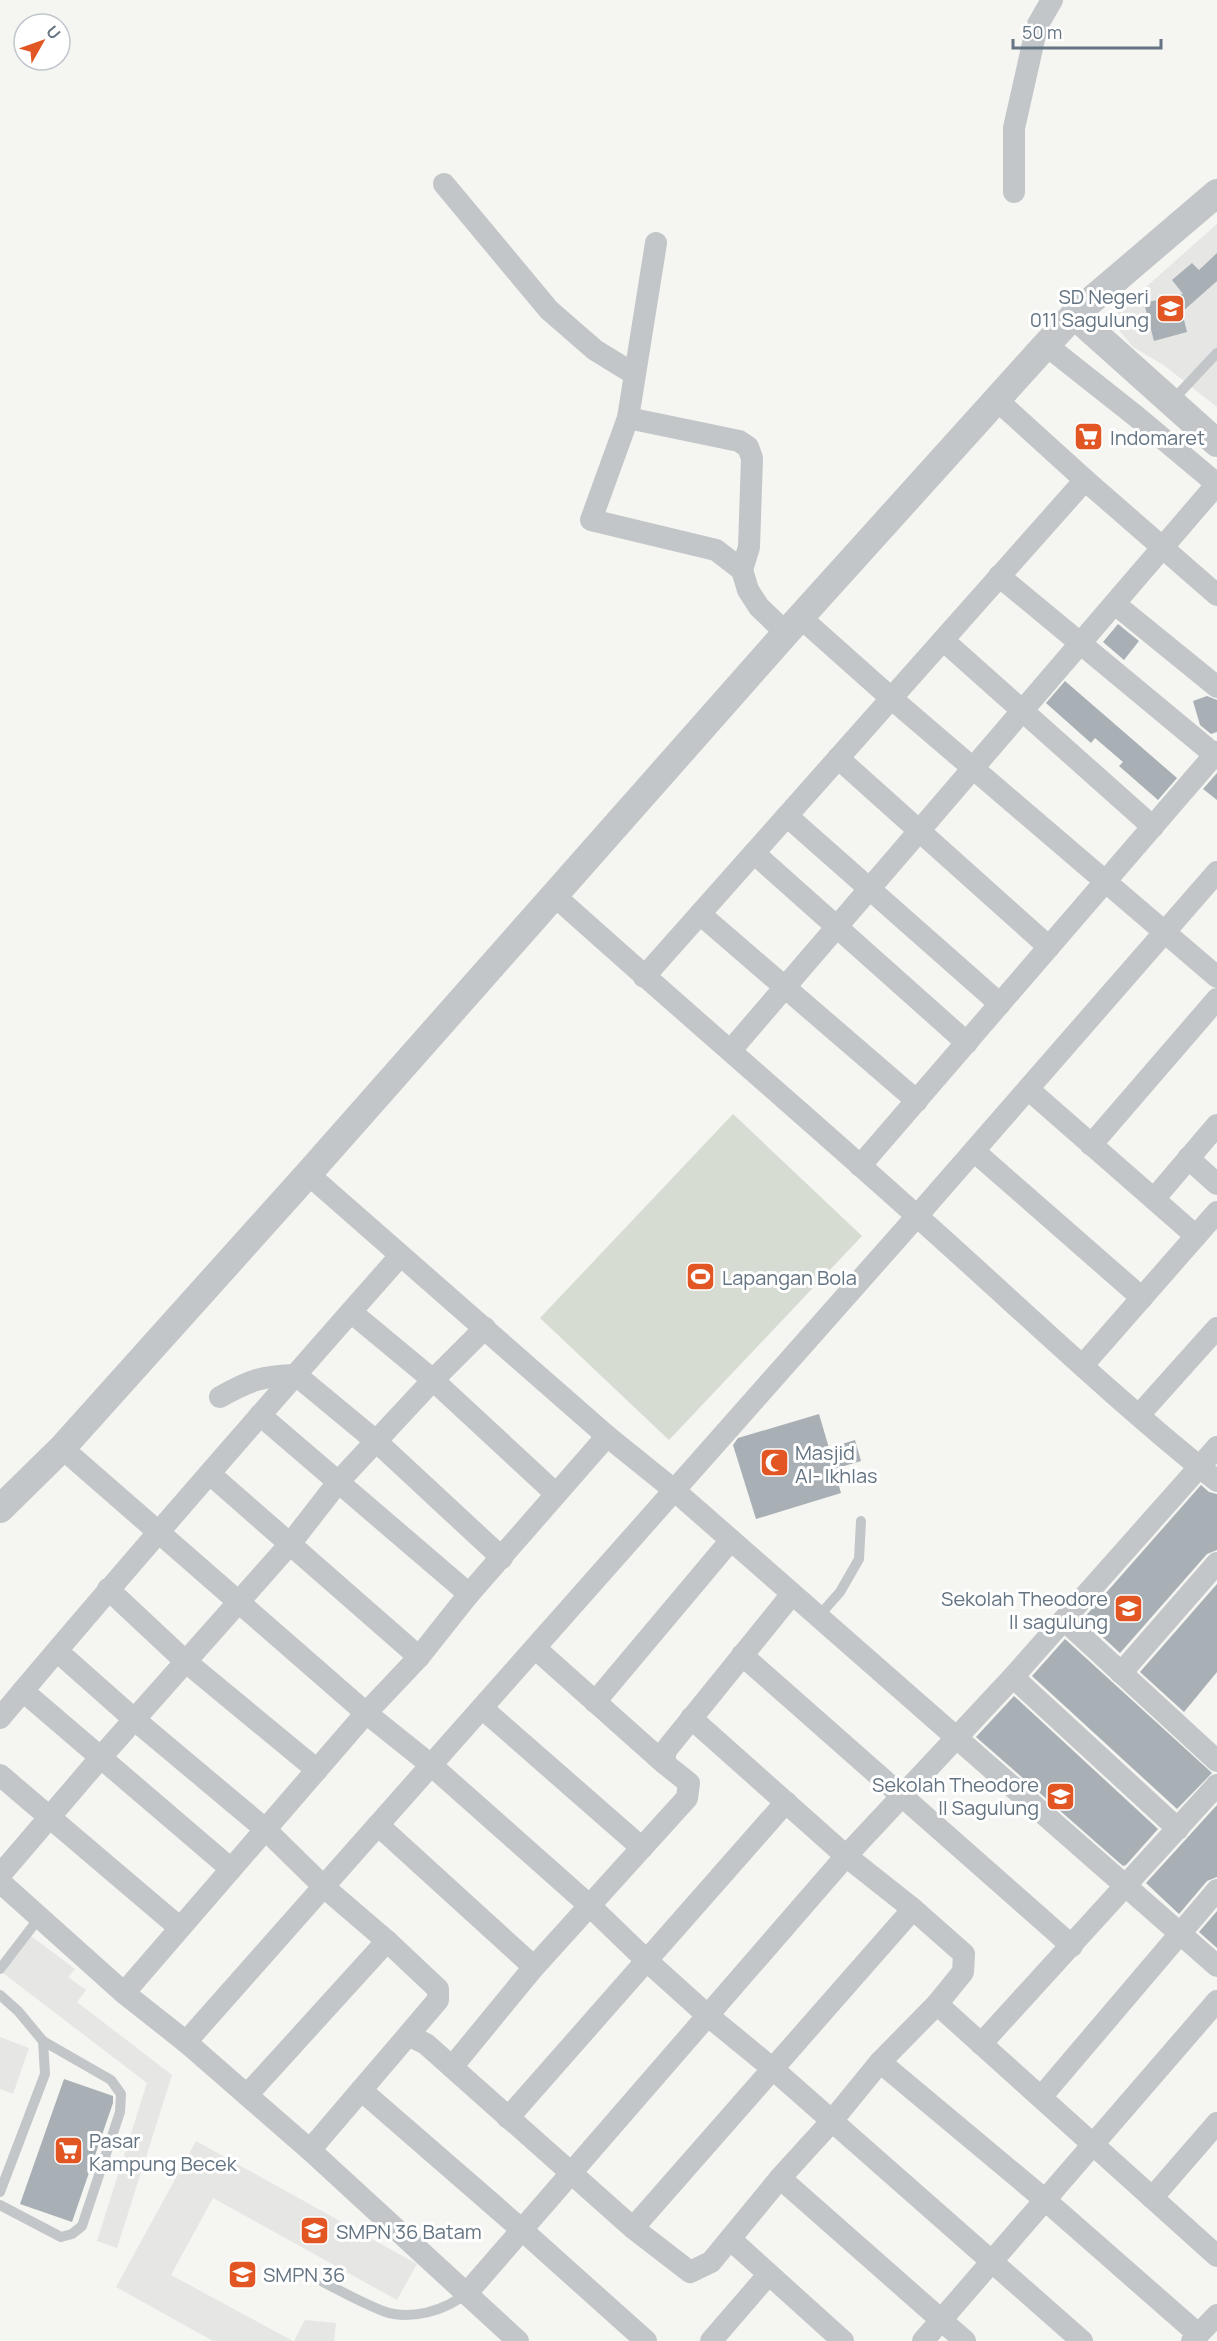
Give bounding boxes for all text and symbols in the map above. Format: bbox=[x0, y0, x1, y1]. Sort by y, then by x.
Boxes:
north arrow bbox=[12, 12, 72, 72]
scale bar bbox=[1013, 12, 1162, 50]
text: 50 m bbox=[1022, 20, 1062, 44]
text: U bbox=[41, 21, 66, 44]
place label: SD Negeri 011 Sagulung bbox=[1030, 283, 1149, 333]
school or university icon: SD Negeri 011 Sagulung bbox=[1154, 292, 1186, 324]
supermarket icon: Indomaret bbox=[1073, 421, 1105, 453]
place label: Indomaret bbox=[1110, 424, 1205, 451]
sports icon: Lapangan Bola bbox=[685, 1261, 717, 1293]
place label: Lapangan Bola bbox=[722, 1264, 857, 1291]
place label: Masjid Al- Ikhlas bbox=[795, 1439, 878, 1489]
mosque icon: Masjid Al- Ikhlas bbox=[758, 1447, 790, 1479]
place label: Sekolah Theodore II sagulung bbox=[941, 1585, 1108, 1635]
school or university icon: Sekolah Theodore II sagulung bbox=[1113, 1593, 1145, 1625]
place label: Sekolah Theodore II Sagulung bbox=[872, 1771, 1039, 1821]
school or university icon: Sekolah Theodore II Sagulung bbox=[1044, 1780, 1076, 1812]
place label: Pasar Kampung Becek bbox=[89, 2127, 238, 2177]
supermarket icon: Pasar Kampung Becek bbox=[52, 2135, 84, 2167]
school or university icon: SMPN 36 Batam bbox=[299, 2215, 331, 2247]
place label: SMPN 36 Batam bbox=[336, 2218, 482, 2245]
school or university icon: SMPN 36 bbox=[226, 2258, 258, 2290]
place label: SMPN 36 bbox=[263, 2261, 345, 2288]

